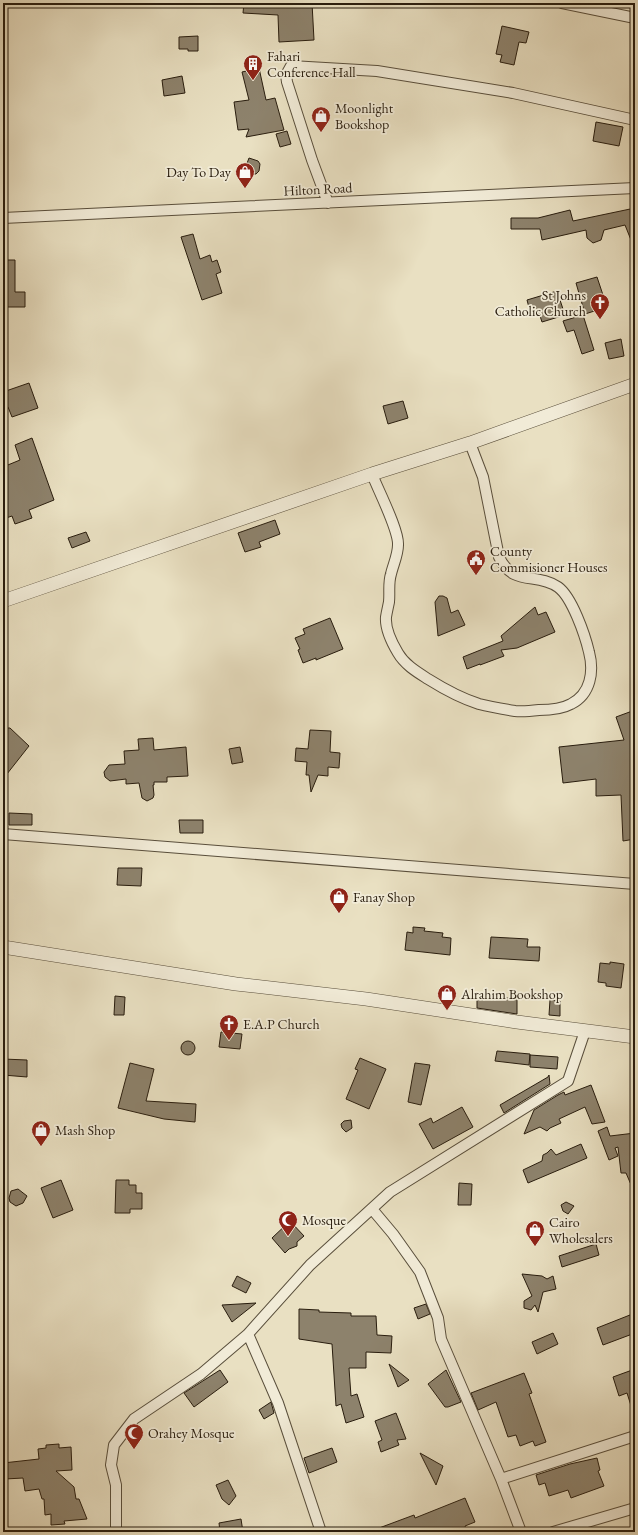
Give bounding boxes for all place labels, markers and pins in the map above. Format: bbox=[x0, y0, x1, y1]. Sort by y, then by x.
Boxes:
place label: Fahari Conference Hall bbox=[267, 47, 356, 81]
building icon: Fahari Conference Hall bbox=[242, 53, 264, 81]
place label: Moonlight Bookshop bbox=[335, 99, 394, 133]
shop icon: Moonlight Bookshop bbox=[310, 105, 332, 133]
shop icon: Day To Day bbox=[234, 161, 256, 189]
place label: Day To Day bbox=[166, 163, 232, 181]
place label: St Johns Catholic Church bbox=[495, 286, 586, 320]
church icon: St Johns Catholic Church bbox=[589, 292, 611, 320]
place label: County Commisioner Houses bbox=[490, 542, 608, 576]
public building icon: County Commisioner Houses bbox=[465, 548, 487, 576]
shop icon: Fanay Shop bbox=[328, 886, 350, 914]
place label: Fanay Shop bbox=[353, 888, 415, 906]
shop icon: Alrahim Bookshop bbox=[436, 983, 458, 1011]
place label: Alrahim Bookshop bbox=[460, 985, 563, 1003]
church icon: E.A.P Church bbox=[218, 1013, 240, 1041]
place label: E.A.P Church bbox=[243, 1015, 320, 1033]
shop icon: Mash Shop bbox=[30, 1119, 52, 1147]
place label: Mash Shop bbox=[55, 1121, 115, 1139]
mosque icon: Mosque bbox=[277, 1209, 299, 1237]
place label: Mosque bbox=[302, 1211, 346, 1229]
place label: Cairo Wholesalers bbox=[549, 1213, 613, 1247]
shop icon: Cairo Wholesalers bbox=[524, 1219, 546, 1247]
mosque icon: Orahey Mosque bbox=[123, 1422, 145, 1450]
place label: Orahey Mosque bbox=[148, 1424, 235, 1442]

